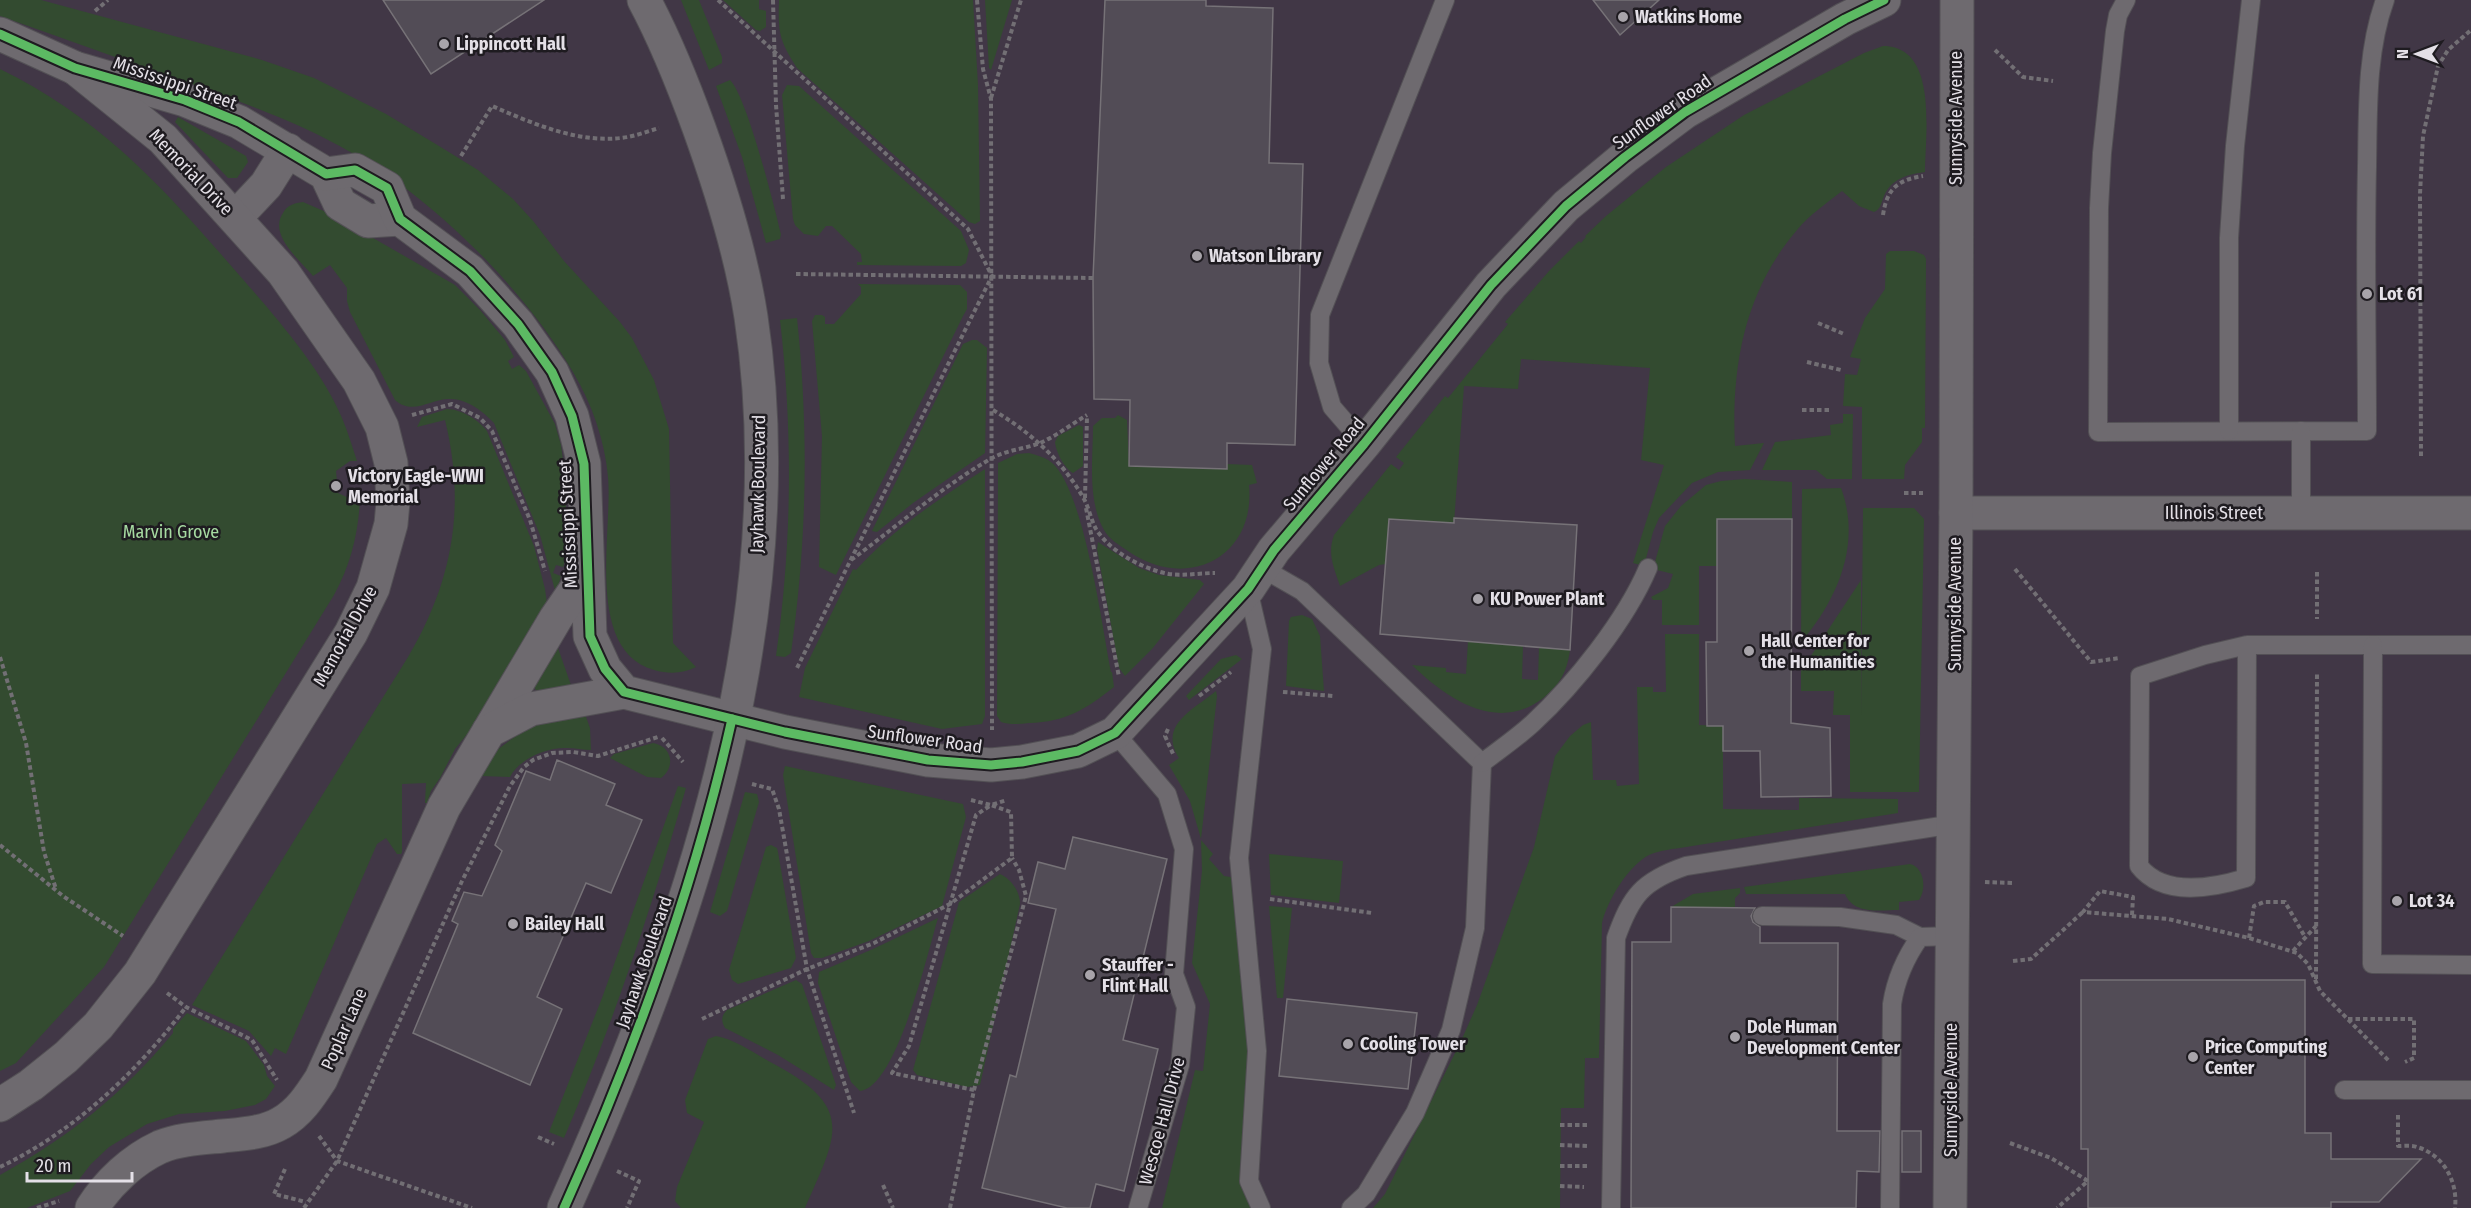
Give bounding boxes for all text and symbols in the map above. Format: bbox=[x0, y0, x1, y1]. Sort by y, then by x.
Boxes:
place label: Watkins Home bbox=[1635, 6, 1742, 28]
marker: Watkins Home bbox=[1616, 10, 1630, 24]
north arrow bbox=[2387, 24, 2447, 84]
place label: Lippincott Hall bbox=[456, 33, 566, 55]
marker: Lippincott Hall bbox=[437, 37, 451, 51]
text: N bbox=[2393, 49, 2412, 59]
street label: Sunnyside Avenue bbox=[1945, 51, 1967, 185]
street label: Mississippi Street bbox=[110, 52, 240, 114]
street label: Sunflower Road bbox=[1608, 70, 1716, 154]
street label: Memorial Drive bbox=[144, 124, 238, 220]
place label: Watson Library bbox=[1209, 245, 1322, 267]
marker: Watson Library bbox=[1190, 249, 1204, 263]
place label: Lot 61 bbox=[2379, 283, 2423, 305]
marker: Lot 61 bbox=[2360, 287, 2374, 301]
street label: Sunflower Road bbox=[1278, 413, 1370, 515]
street label: Jayhawk Boulevard bbox=[746, 415, 770, 553]
street label: Mississippi Street bbox=[554, 459, 582, 589]
place label: Victory Eagle-WWI Memorial bbox=[347, 465, 484, 508]
marker: Victory Eagle-WWI Memorial bbox=[329, 479, 343, 493]
street label: Illinois Street bbox=[2165, 502, 2263, 524]
park label: Marvin Grove bbox=[123, 521, 219, 543]
street label: Sunnyside Avenue bbox=[1944, 537, 1966, 671]
street label: Memorial Drive bbox=[308, 582, 382, 690]
place label: KU Power Plant bbox=[1490, 588, 1605, 610]
marker: KU Power Plant bbox=[1471, 592, 1485, 606]
place label: Hall Center for the Humanities bbox=[1761, 630, 1875, 673]
marker: Hall Center for the Humanities bbox=[1742, 644, 1756, 658]
street label: Sunflower Road bbox=[866, 720, 984, 758]
place label: Lot 34 bbox=[2409, 890, 2454, 912]
street label: Jayhawk Boulevard bbox=[611, 893, 677, 1031]
marker: Lot 34 bbox=[2390, 894, 2404, 908]
place label: Bailey Hall bbox=[525, 913, 604, 935]
marker: Bailey Hall bbox=[506, 917, 520, 931]
place label: Stauffer - Flint Hall bbox=[1102, 954, 1174, 997]
marker: Stauffer - Flint Hall bbox=[1083, 968, 1097, 982]
street label: Poplar Lane bbox=[316, 985, 372, 1073]
place label: Dole Human Development Center bbox=[1747, 1016, 1900, 1059]
street label: Sunnyside Avenue bbox=[1940, 1023, 1962, 1157]
marker: Dole Human Development Center bbox=[1728, 1030, 1742, 1044]
place label: Cooling Tower bbox=[1360, 1033, 1466, 1055]
place label: Price Computing Center bbox=[2205, 1036, 2327, 1079]
marker: Cooling Tower bbox=[1341, 1037, 1355, 1051]
marker: Price Computing Center bbox=[2186, 1050, 2200, 1064]
street label: Wescoe Hall Drive bbox=[1134, 1055, 1190, 1187]
scale bar bbox=[27, 1145, 132, 1183]
text: 20 m bbox=[36, 1155, 71, 1177]

